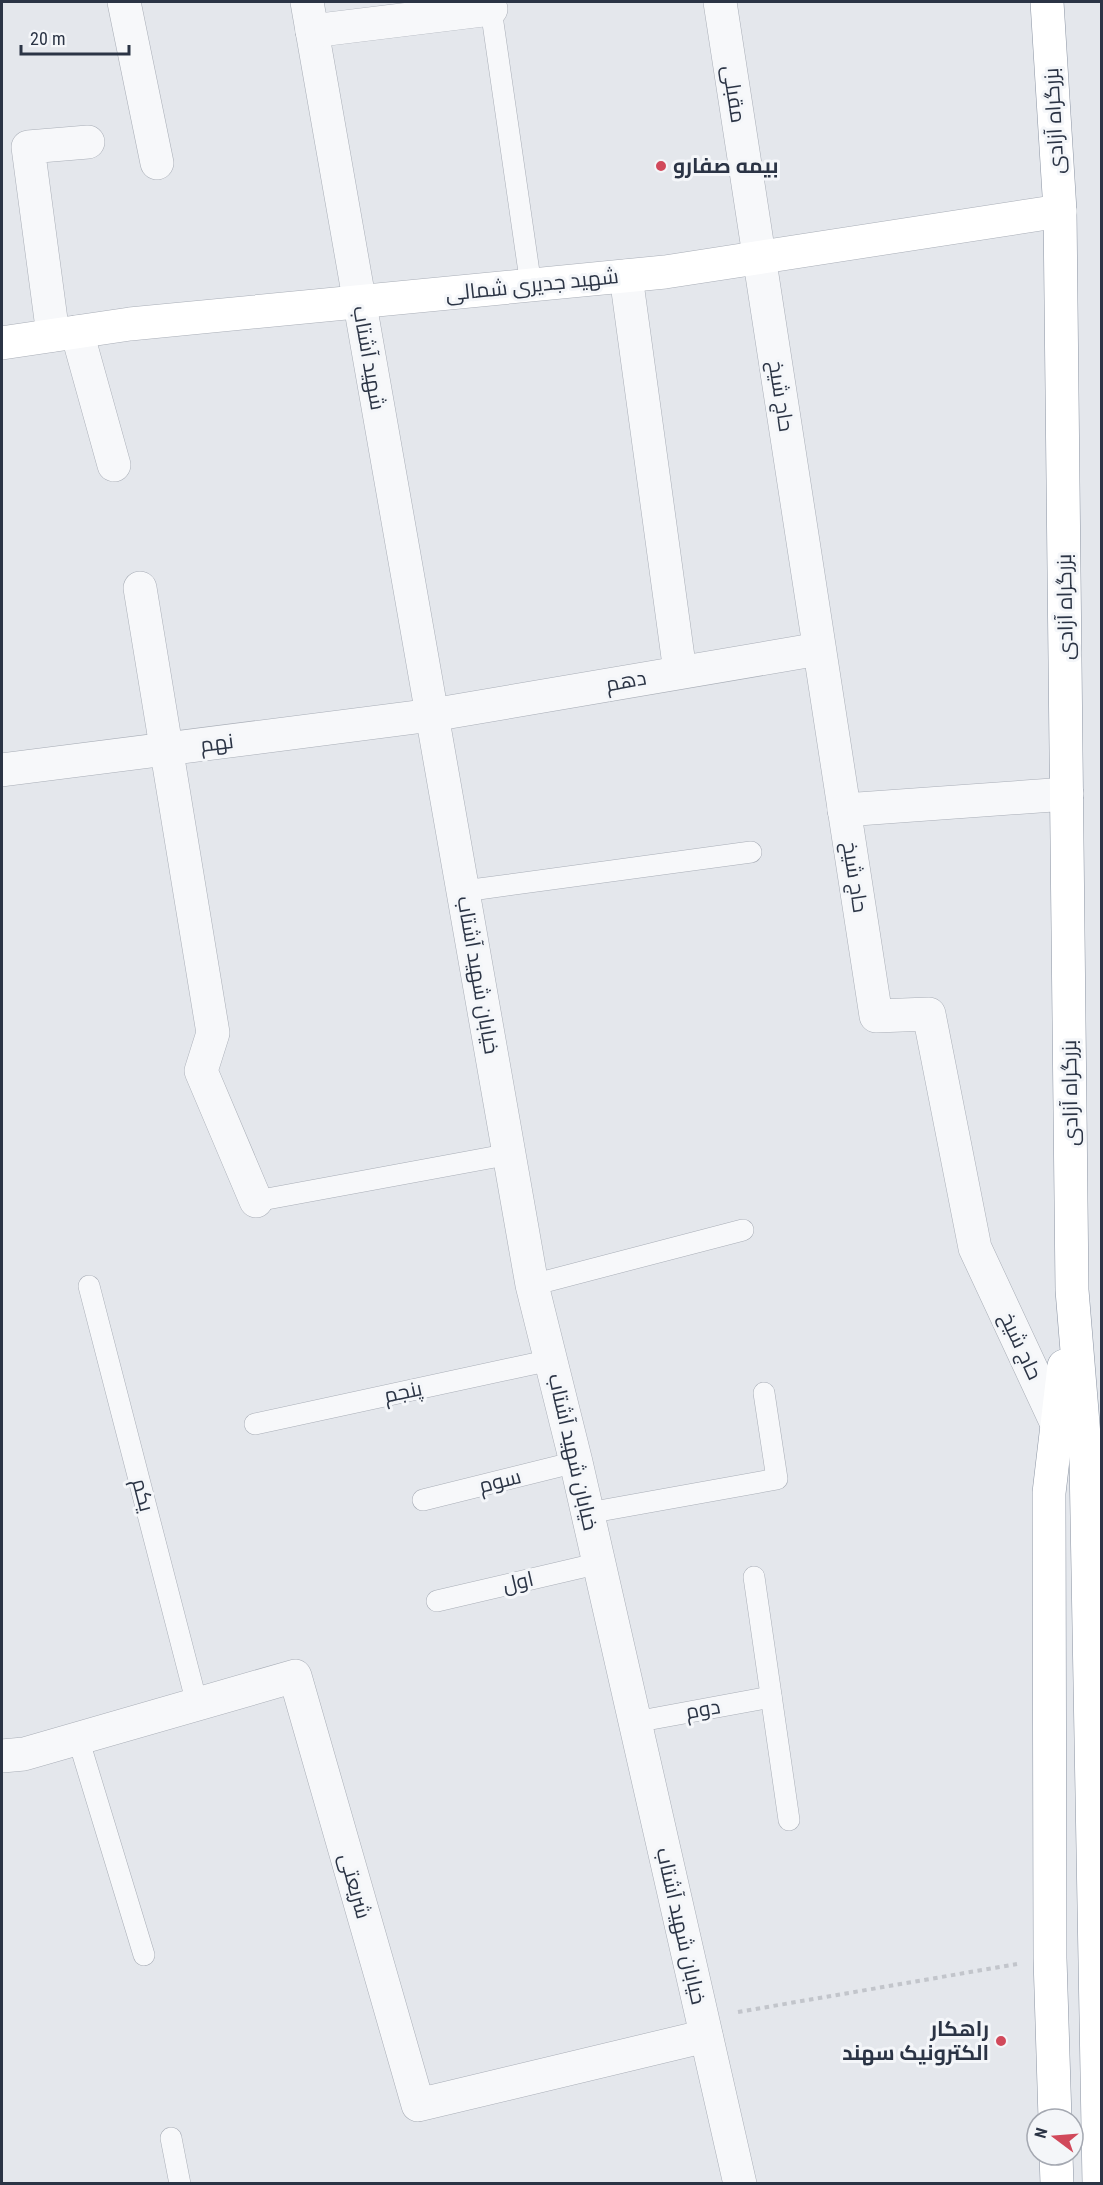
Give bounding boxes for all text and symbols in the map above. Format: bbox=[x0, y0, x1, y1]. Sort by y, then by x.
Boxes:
scale bar bbox=[21, 18, 129, 56]
text: 20 m bbox=[30, 28, 65, 49]
street label: مقبلی bbox=[717, 63, 750, 125]
street label: بزرگراه آزادی bbox=[1039, 67, 1070, 175]
place label: بیمه صفارو bbox=[673, 154, 779, 179]
marker: بیمه صفارو bbox=[654, 159, 668, 173]
street label: شهید جدیری شمالی bbox=[444, 264, 620, 307]
street label: شهید آشتاب bbox=[347, 304, 390, 412]
street label: حاج شیخ bbox=[762, 359, 798, 434]
street label: بزرگراه آزادی bbox=[1052, 554, 1079, 660]
street label: دهم bbox=[604, 666, 648, 698]
street label: نهم bbox=[199, 729, 235, 759]
street label: حاج شیخ bbox=[836, 840, 872, 915]
street label: خیابان شهید آشتاب bbox=[451, 894, 504, 1056]
street label: بزرگراه آزادی bbox=[1057, 1040, 1084, 1146]
street label: حاج شیخ bbox=[993, 1308, 1047, 1384]
street label: خیابان شهید آشتاب bbox=[542, 1371, 603, 1533]
street label: پنجم bbox=[382, 1376, 425, 1410]
street label: سوم bbox=[476, 1464, 524, 1500]
street label: یکم bbox=[125, 1476, 159, 1515]
street label: اول bbox=[500, 1567, 536, 1598]
street label: دوم bbox=[684, 1694, 723, 1726]
street label: خیابان شهید آشتاب bbox=[650, 1845, 711, 2007]
street label: شریعتی bbox=[333, 1850, 376, 1922]
place label: راهکار الکترونیک سهند bbox=[842, 2017, 989, 2066]
marker: راهکار الکترونیک سهند bbox=[994, 2034, 1008, 2048]
north arrow bbox=[1025, 2107, 1085, 2167]
text: N bbox=[1031, 2126, 1052, 2140]

